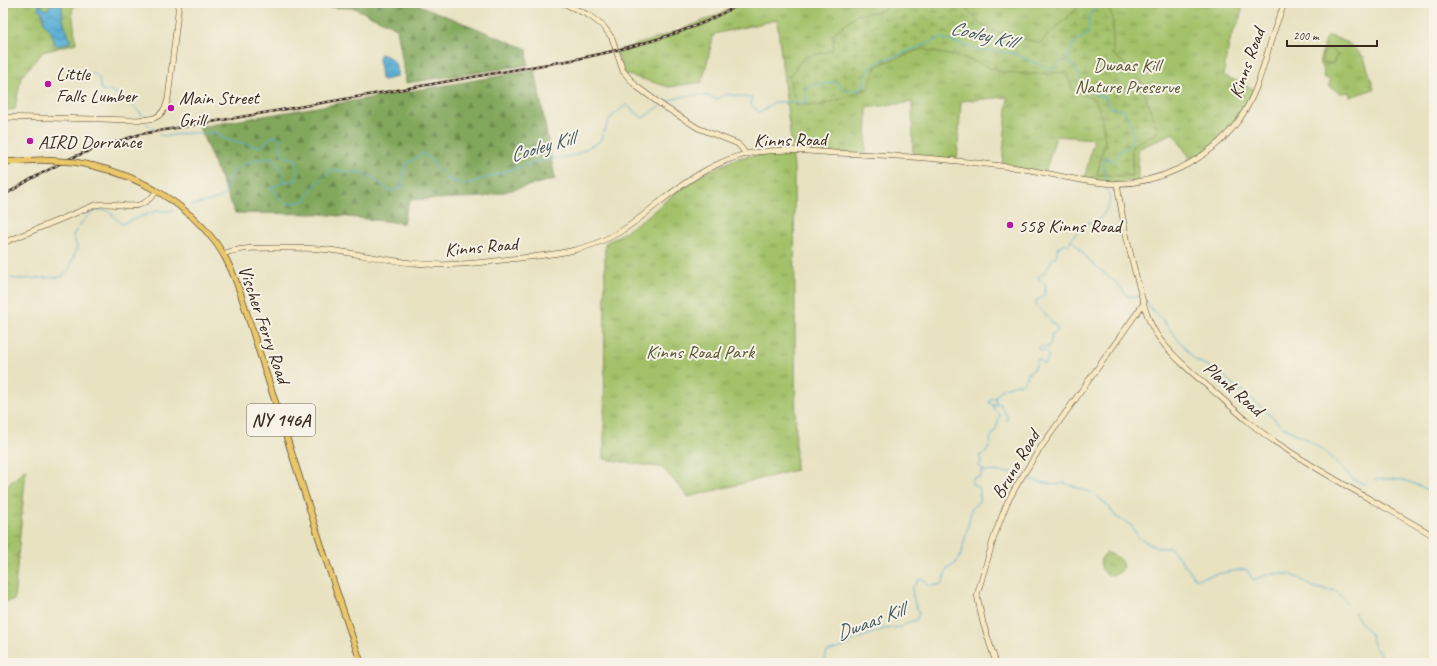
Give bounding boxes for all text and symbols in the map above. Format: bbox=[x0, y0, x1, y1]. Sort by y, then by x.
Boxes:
water label: Cooley Kill bbox=[948, 15, 1024, 56]
street label: Kinns Road bbox=[1223, 22, 1272, 102]
scale bar bbox=[1287, 22, 1377, 48]
text: 200 m bbox=[1293, 28, 1320, 44]
park label: Dwaas Kill Nature Preserve bbox=[1075, 53, 1181, 99]
place label: Little Falls Lumber bbox=[56, 62, 139, 108]
marker: Little Falls Lumber bbox=[43, 79, 53, 89]
place label: Main Street Grill bbox=[179, 86, 260, 132]
marker: Main Street Grill bbox=[166, 103, 176, 113]
water label: Cooley Kill bbox=[507, 124, 584, 168]
street label: Kinns Road bbox=[753, 127, 830, 153]
place label: AIRD Dorrance bbox=[38, 130, 143, 154]
marker: AIRD Dorrance bbox=[25, 136, 35, 146]
place label: 558 Kinns Road bbox=[1018, 214, 1125, 238]
marker: 558 Kinns Road bbox=[1005, 220, 1015, 230]
street label: Kinns Road bbox=[444, 232, 522, 262]
street label: Vischer Ferry Road bbox=[233, 262, 297, 390]
park label: Kinns Road Park bbox=[646, 340, 756, 364]
street label: Plank Road bbox=[1198, 356, 1271, 424]
road number: NY 146A bbox=[247, 404, 315, 436]
street label: Bruno Road bbox=[986, 424, 1047, 503]
water label: Dwaas Kill bbox=[833, 595, 914, 646]

